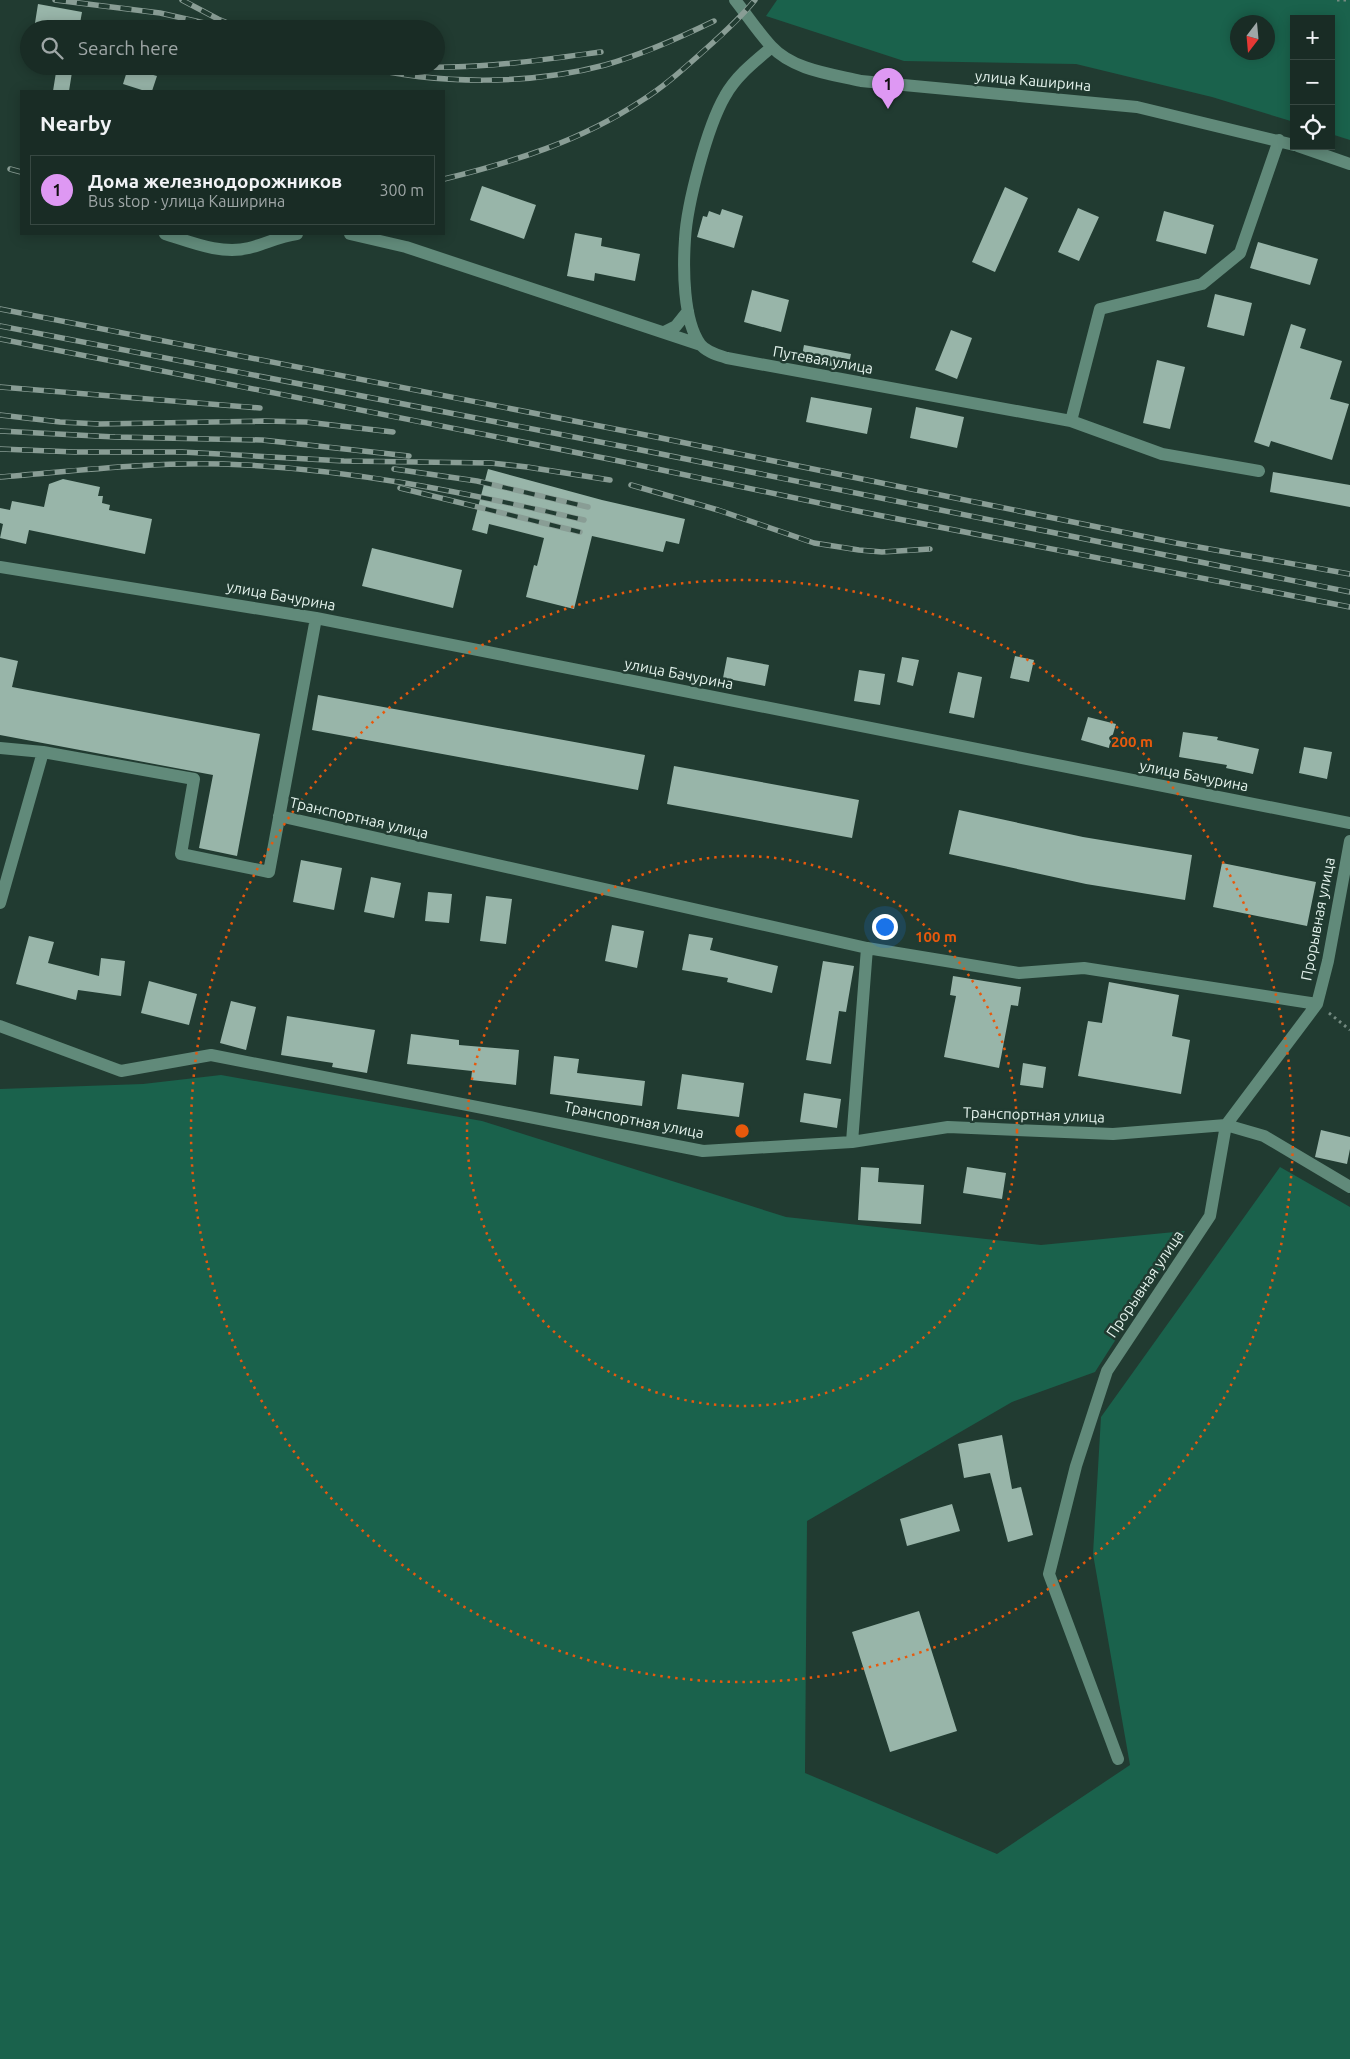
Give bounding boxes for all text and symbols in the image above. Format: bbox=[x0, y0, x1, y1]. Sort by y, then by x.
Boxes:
north arrow bbox=[1230, 15, 1275, 60]
map controls bbox=[1290, 15, 1335, 150]
button: + bbox=[1290, 15, 1335, 60]
search box bbox=[20, 20, 445, 75]
icon: search bbox=[38, 34, 66, 62]
text: Search here bbox=[78, 37, 178, 59]
button: − bbox=[1290, 60, 1335, 105]
street label: улица Каширина bbox=[974, 67, 1092, 94]
pin: 1 bbox=[872, 68, 904, 109]
button: locate bbox=[1290, 105, 1335, 150]
text: Nearby bbox=[40, 111, 111, 135]
text: Дома железнодорожников bbox=[88, 170, 342, 192]
text: 1 bbox=[52, 181, 62, 199]
text: 300 m bbox=[379, 181, 424, 199]
text: Bus stop · улица Каширина bbox=[88, 192, 285, 210]
street label: Путевая улица bbox=[772, 342, 874, 377]
street label: улица Бачурина bbox=[225, 578, 337, 613]
street label: улица Бачурина bbox=[623, 655, 735, 692]
text: 200 m bbox=[1111, 733, 1153, 750]
street label: улица Бачурина bbox=[1138, 757, 1250, 794]
street label: Транспортная улица bbox=[288, 793, 430, 842]
street label: Прорывная улица bbox=[1297, 856, 1338, 982]
your location bbox=[872, 914, 898, 940]
text: 100 m bbox=[915, 928, 957, 945]
street label: Транспортная улица bbox=[563, 1098, 705, 1141]
street label: Транспортная улица bbox=[963, 1104, 1105, 1125]
centre of rings bbox=[733, 1122, 751, 1140]
street label: Прорывная улица bbox=[1103, 1227, 1187, 1340]

